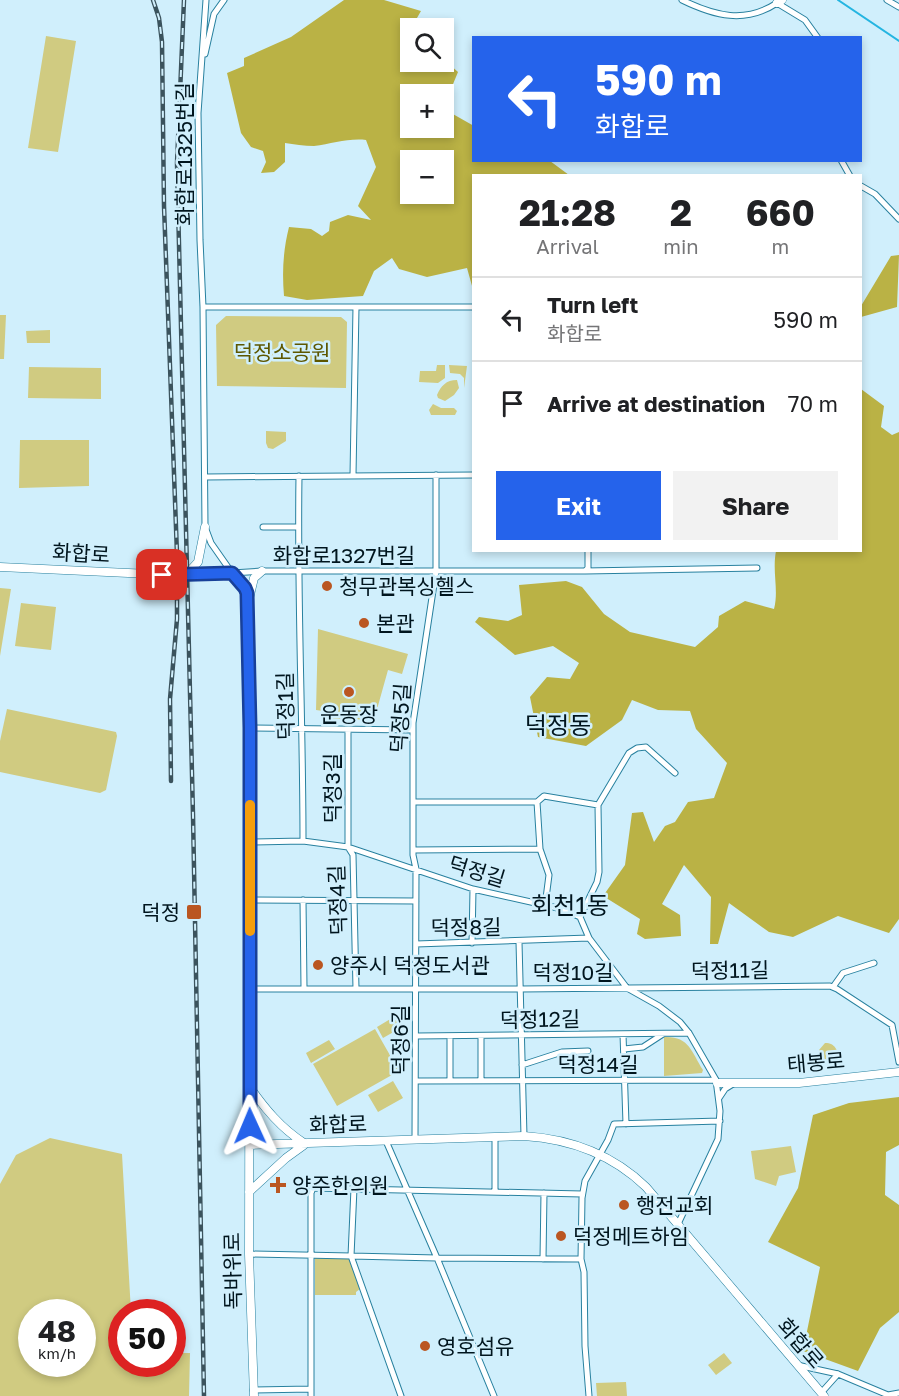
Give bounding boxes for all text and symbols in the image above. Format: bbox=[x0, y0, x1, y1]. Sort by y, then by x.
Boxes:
map controls bbox=[400, 18, 454, 204]
button: search bbox=[400, 18, 454, 72]
text: 590 m bbox=[595, 54, 722, 104]
icon: left bbox=[496, 60, 574, 138]
street label: 화합로1325번길 bbox=[171, 82, 197, 226]
button: + bbox=[400, 84, 454, 138]
text: 화합로 bbox=[595, 110, 670, 142]
button: − bbox=[400, 150, 454, 204]
text: 21:28 bbox=[519, 191, 616, 234]
text: 2 bbox=[670, 191, 692, 234]
text: 660 bbox=[746, 191, 815, 234]
text: Arrival bbox=[536, 234, 599, 258]
text: min bbox=[663, 234, 699, 258]
text: m bbox=[771, 234, 789, 258]
text: Turn left bbox=[547, 291, 638, 318]
icon: left bbox=[496, 303, 529, 336]
text: 590 m bbox=[773, 306, 838, 333]
text: 화합로 bbox=[547, 321, 602, 345]
park label: 덕정소공원 bbox=[234, 339, 330, 365]
icon: arrive bbox=[496, 387, 529, 420]
text: Arrive at destination bbox=[547, 390, 765, 417]
text: 70 m bbox=[788, 390, 838, 417]
button: Exit bbox=[496, 471, 661, 540]
button: Share bbox=[673, 471, 838, 540]
street label: 화합로 bbox=[51, 539, 111, 567]
street label: 화합로1327번길 bbox=[273, 542, 415, 568]
pin bbox=[136, 549, 187, 600]
icon: arrive bbox=[145, 558, 178, 591]
place label: 청무관복싱헬스 bbox=[339, 573, 474, 599]
marker: 청무관복싱헬스 bbox=[320, 579, 334, 593]
place label: 본관 bbox=[376, 610, 415, 636]
marker: 본관 bbox=[357, 616, 371, 630]
street label: 덕정1길 bbox=[271, 672, 299, 740]
street label: 덕정5길 bbox=[385, 682, 415, 754]
marker: 운동장 bbox=[342, 685, 356, 699]
place label: 운동장 bbox=[320, 701, 378, 727]
district label: 덕정동 bbox=[525, 710, 591, 739]
street label: 덕정3길 bbox=[319, 753, 345, 823]
street label: 덕정길 bbox=[445, 850, 509, 892]
street label: 덕정4길 bbox=[323, 864, 351, 936]
district label: 회천1동 bbox=[531, 890, 609, 919]
place label: 덕정 bbox=[141, 899, 180, 925]
marker: 덕정 bbox=[185, 903, 203, 921]
street label: 덕정8길 bbox=[430, 913, 502, 941]
place label: 양주시 덕정도서관 bbox=[330, 952, 490, 978]
street label: 덕정11길 bbox=[691, 956, 769, 984]
marker: 양주시 덕정도서관 bbox=[311, 958, 325, 972]
street label: 덕정10길 bbox=[532, 959, 614, 985]
street label: 덕정6길 bbox=[387, 1005, 413, 1075]
street label: 덕정12길 bbox=[500, 1005, 580, 1033]
street label: 태봉로 bbox=[786, 1047, 846, 1077]
street label: 덕정14길 bbox=[558, 1051, 638, 1077]
position arrow bbox=[218, 1094, 282, 1158]
street label: 화합로 bbox=[309, 1110, 367, 1138]
place label: 양주한의원 bbox=[292, 1172, 389, 1198]
marker: 양주한의원 bbox=[269, 1176, 287, 1194]
place label: 행전교회 bbox=[636, 1192, 713, 1218]
marker: 행전교회 bbox=[617, 1198, 631, 1212]
place label: 덕정메트하임 bbox=[573, 1223, 689, 1249]
marker: 덕정메트하임 bbox=[554, 1229, 568, 1243]
street label: 독바위로 bbox=[218, 1232, 246, 1310]
speed limit sign: 50 bbox=[108, 1299, 186, 1377]
text: 48 bbox=[38, 1313, 76, 1349]
street label: 화합로 bbox=[772, 1313, 830, 1373]
place label: 영호섬유 bbox=[437, 1333, 514, 1359]
marker: 영호섬유 bbox=[418, 1339, 432, 1353]
text: km/h bbox=[38, 1344, 76, 1362]

